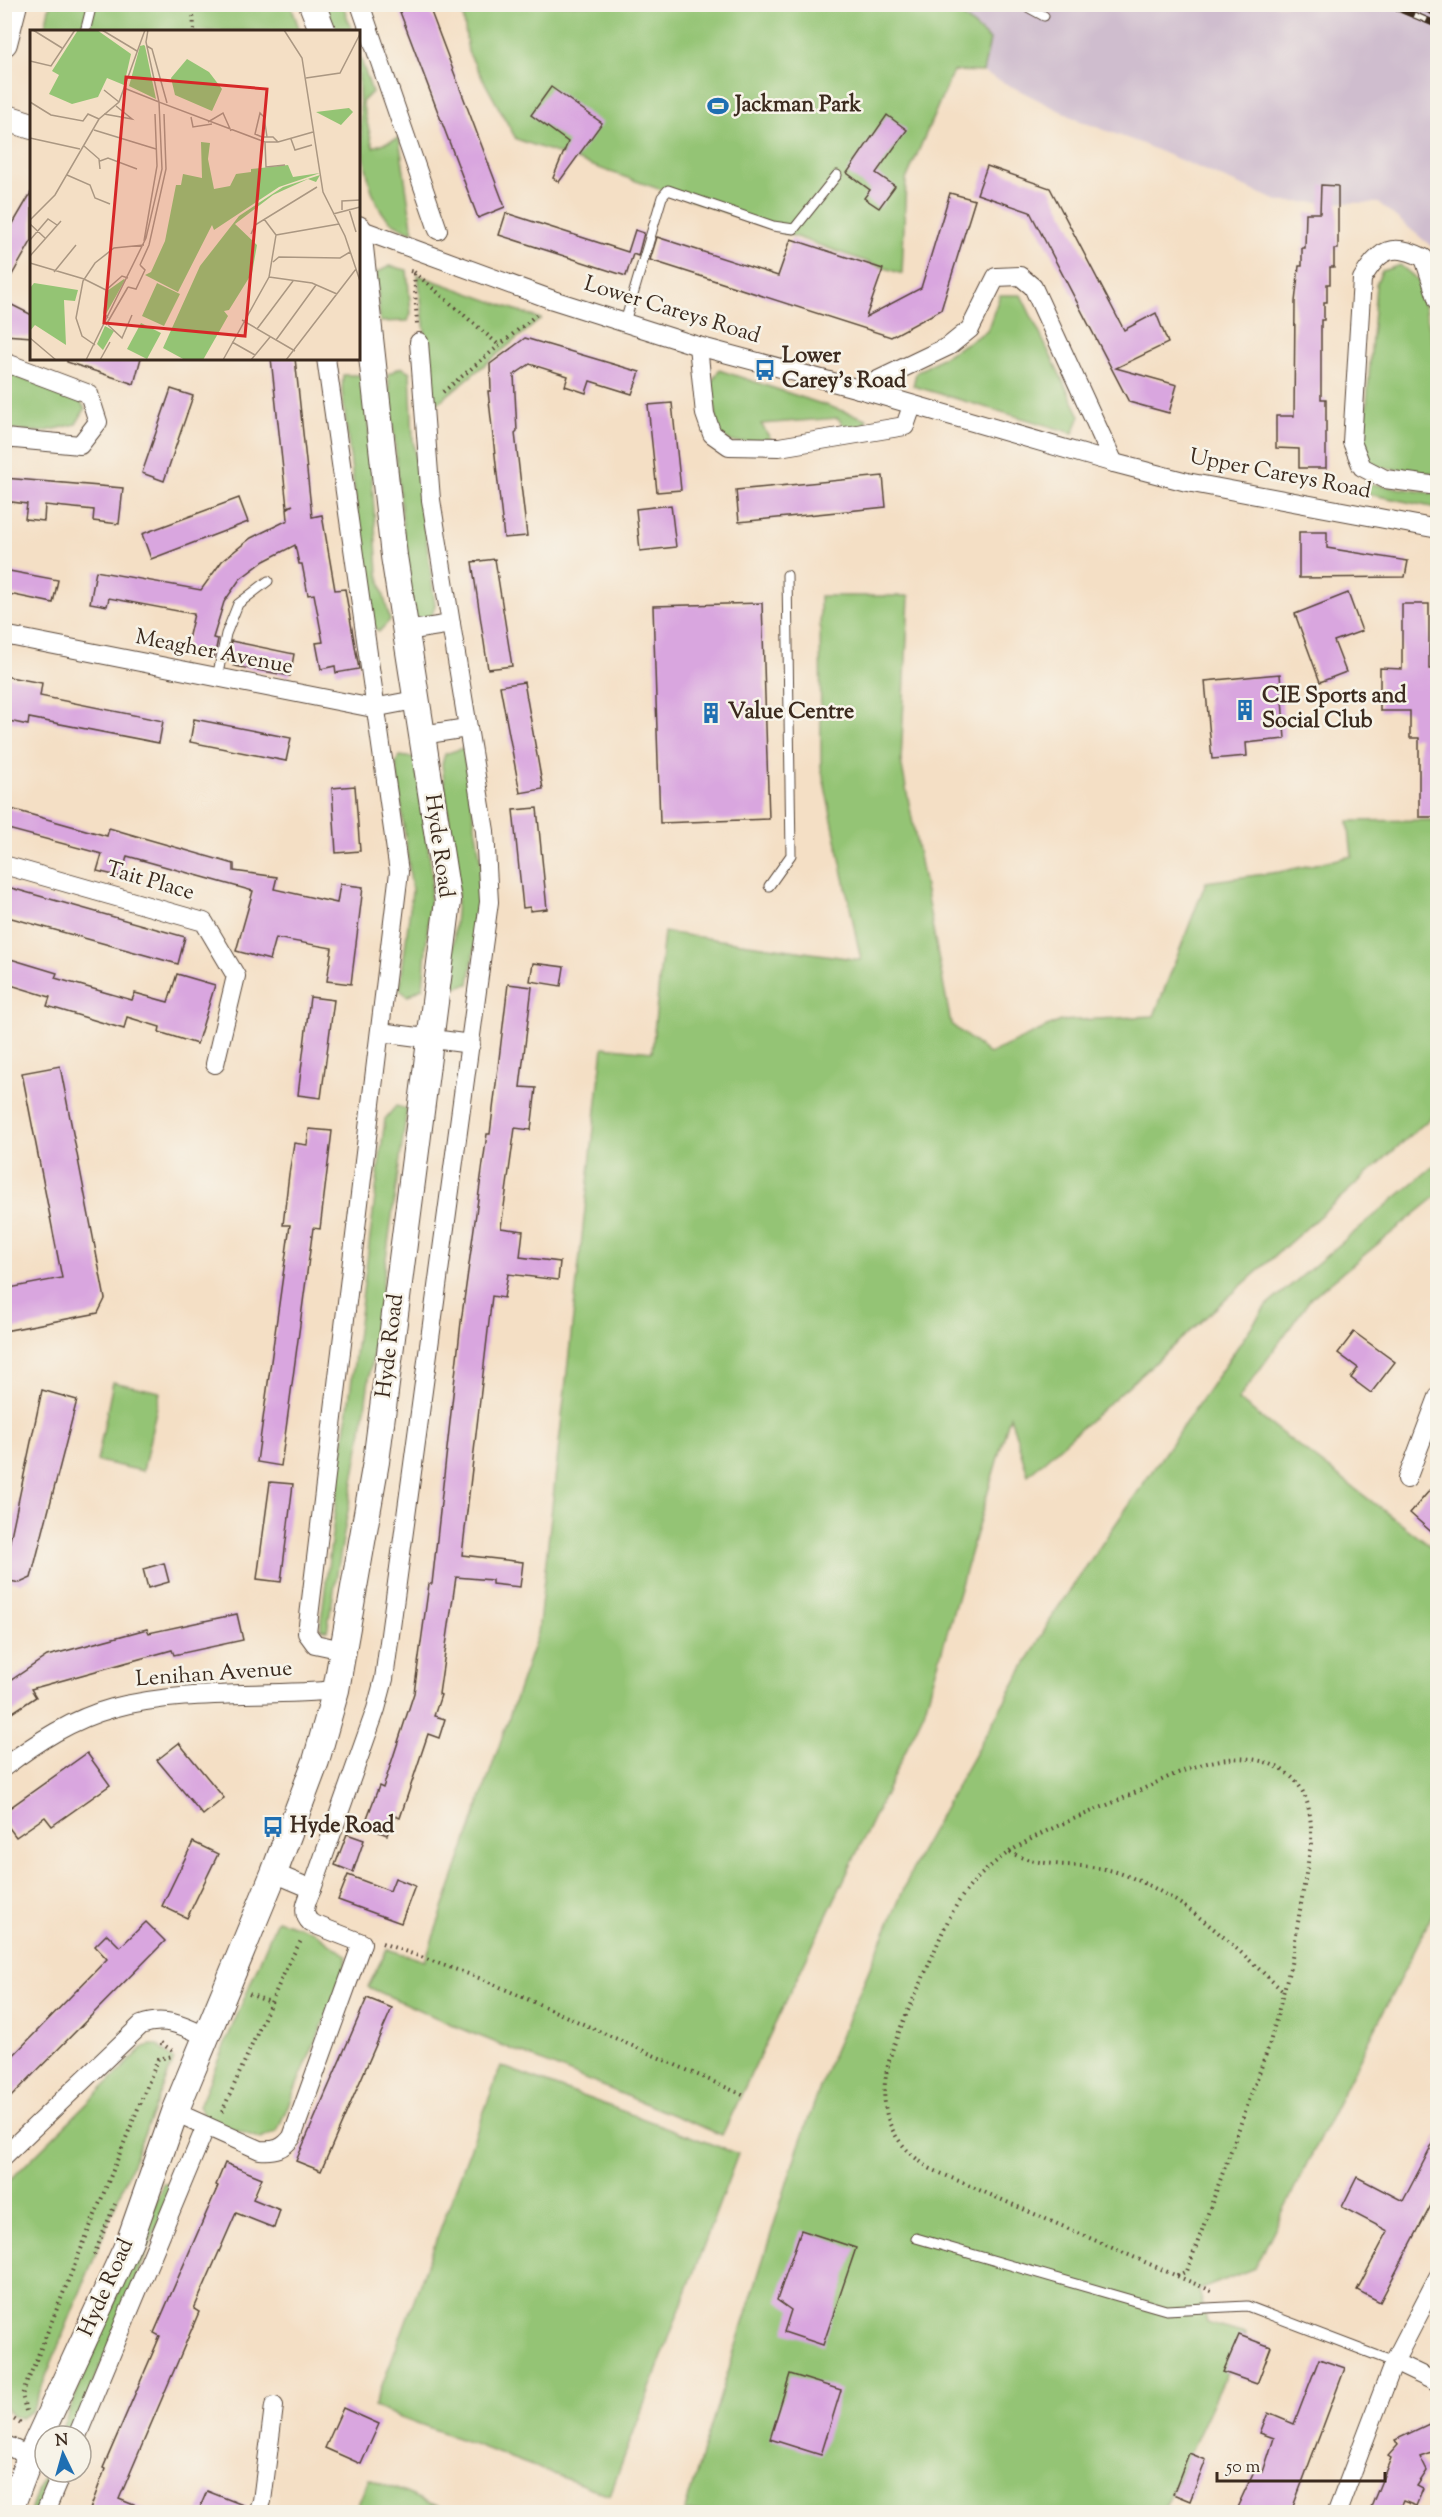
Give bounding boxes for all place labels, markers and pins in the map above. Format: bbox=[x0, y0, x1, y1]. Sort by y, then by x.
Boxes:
place label: Jackman Park bbox=[733, 90, 861, 122]
sports icon: Jackman Park bbox=[706, 94, 730, 118]
place label: Lower Carey's Road bbox=[782, 341, 907, 398]
bus stop icon: Lower Carey's Road bbox=[753, 358, 777, 382]
place label: CIE Sports and Social Club bbox=[1262, 681, 1407, 738]
place label: Value Centre bbox=[728, 697, 854, 729]
building icon: CIE Sports and Social Club bbox=[1233, 698, 1257, 722]
building icon: Value Centre bbox=[699, 701, 723, 725]
place label: Hyde Road bbox=[290, 1811, 395, 1843]
bus stop icon: Hyde Road bbox=[261, 1815, 285, 1839]

